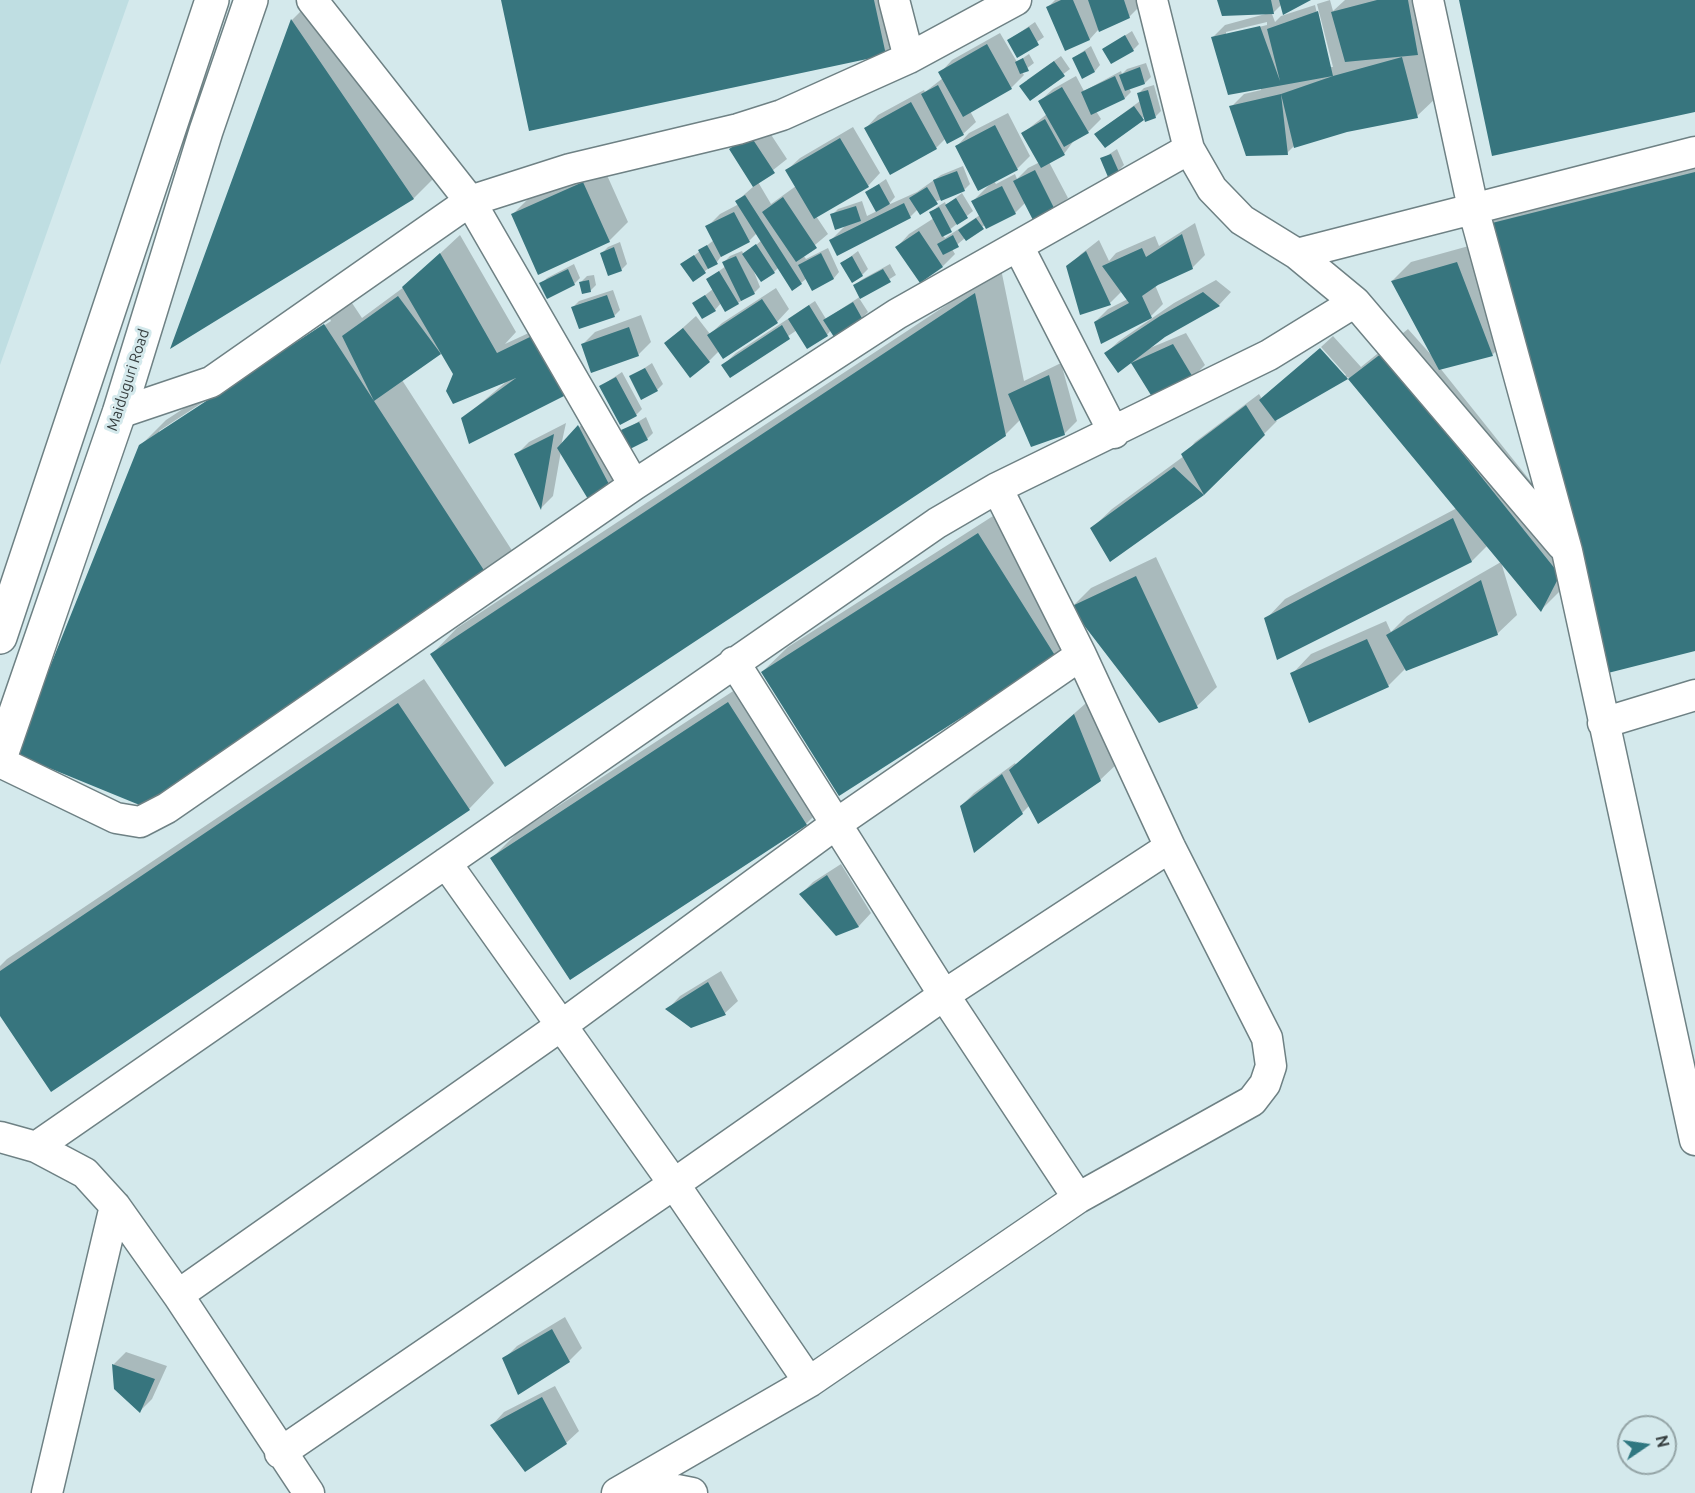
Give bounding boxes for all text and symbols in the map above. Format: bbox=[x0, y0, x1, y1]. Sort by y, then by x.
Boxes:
street label: Maiduguri Road bbox=[103, 327, 153, 433]
north arrow bbox=[1617, 1415, 1677, 1475]
text: N bbox=[1652, 1434, 1673, 1449]

